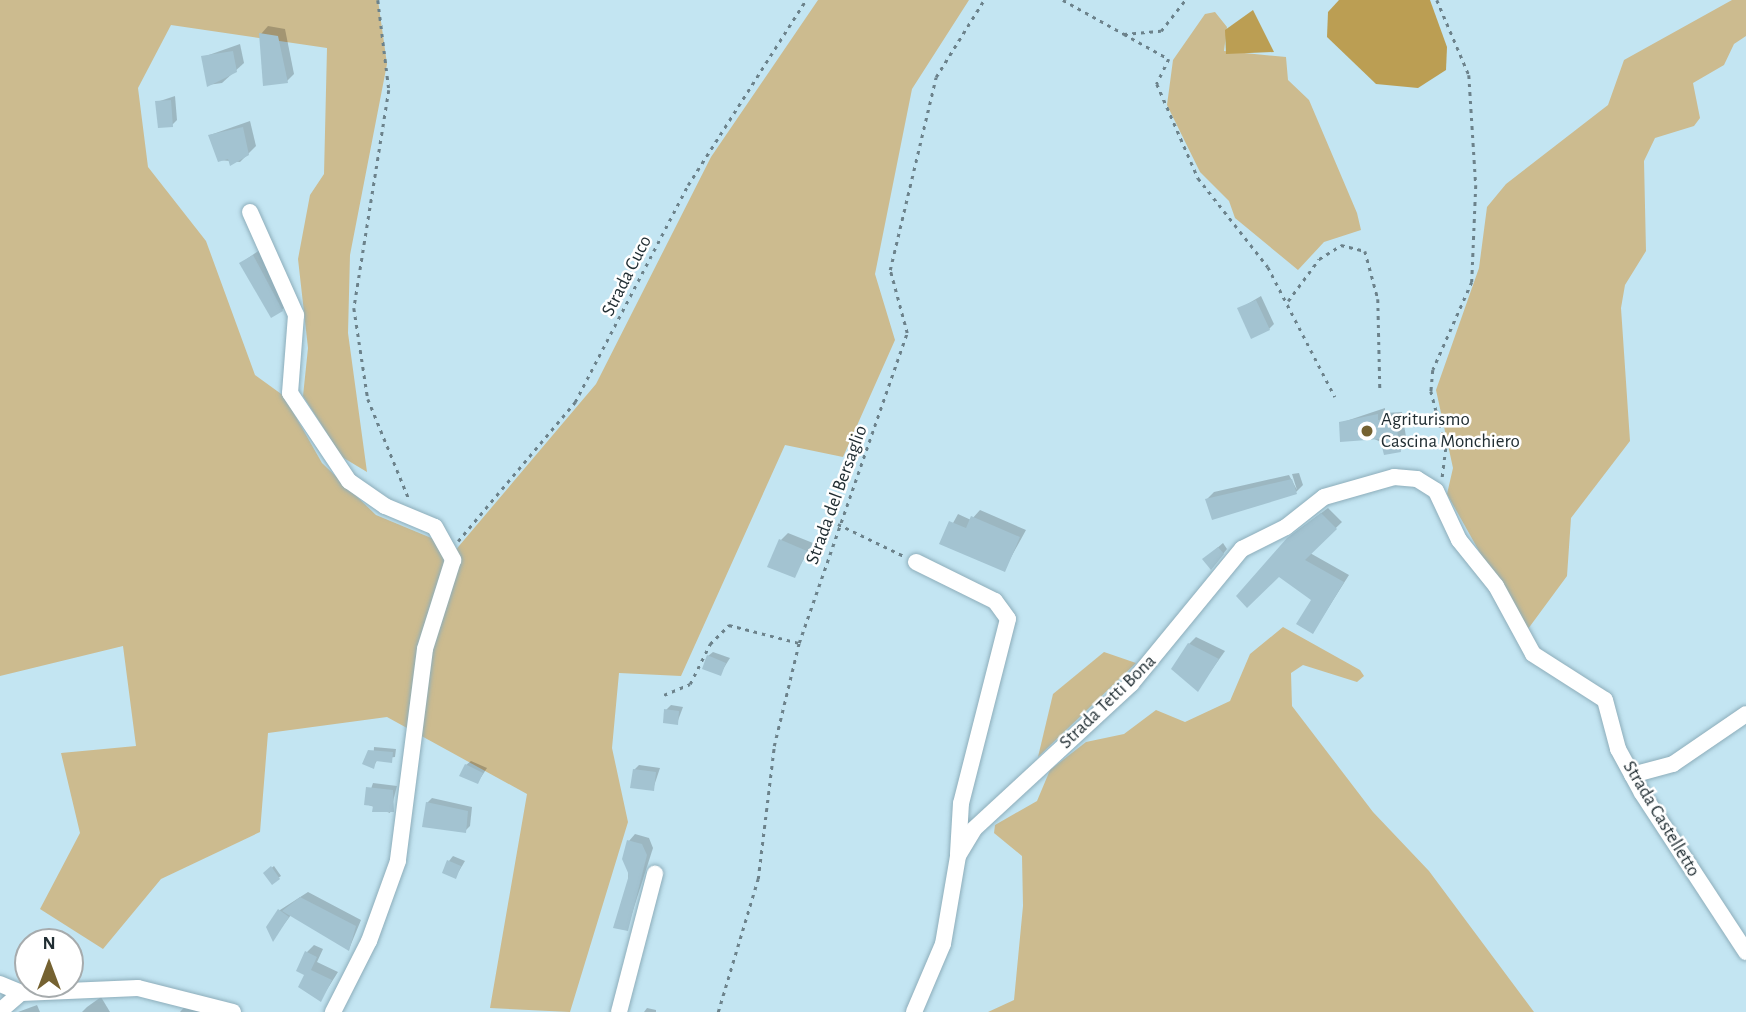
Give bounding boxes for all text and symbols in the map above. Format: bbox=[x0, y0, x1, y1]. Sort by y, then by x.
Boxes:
street label: Strada Cuco bbox=[597, 232, 657, 320]
place label: Agriturismo Cascina Monchiero bbox=[1381, 409, 1520, 453]
street label: Strada del Bersaglio bbox=[801, 422, 873, 568]
marker: Agriturismo Cascina Monchiero bbox=[1359, 423, 1375, 439]
street label: Strada Tetti Bona bbox=[1055, 650, 1161, 754]
street label: Strada Castelletto bbox=[1617, 757, 1705, 881]
north arrow bbox=[14, 928, 84, 998]
text: N bbox=[42, 934, 56, 953]

